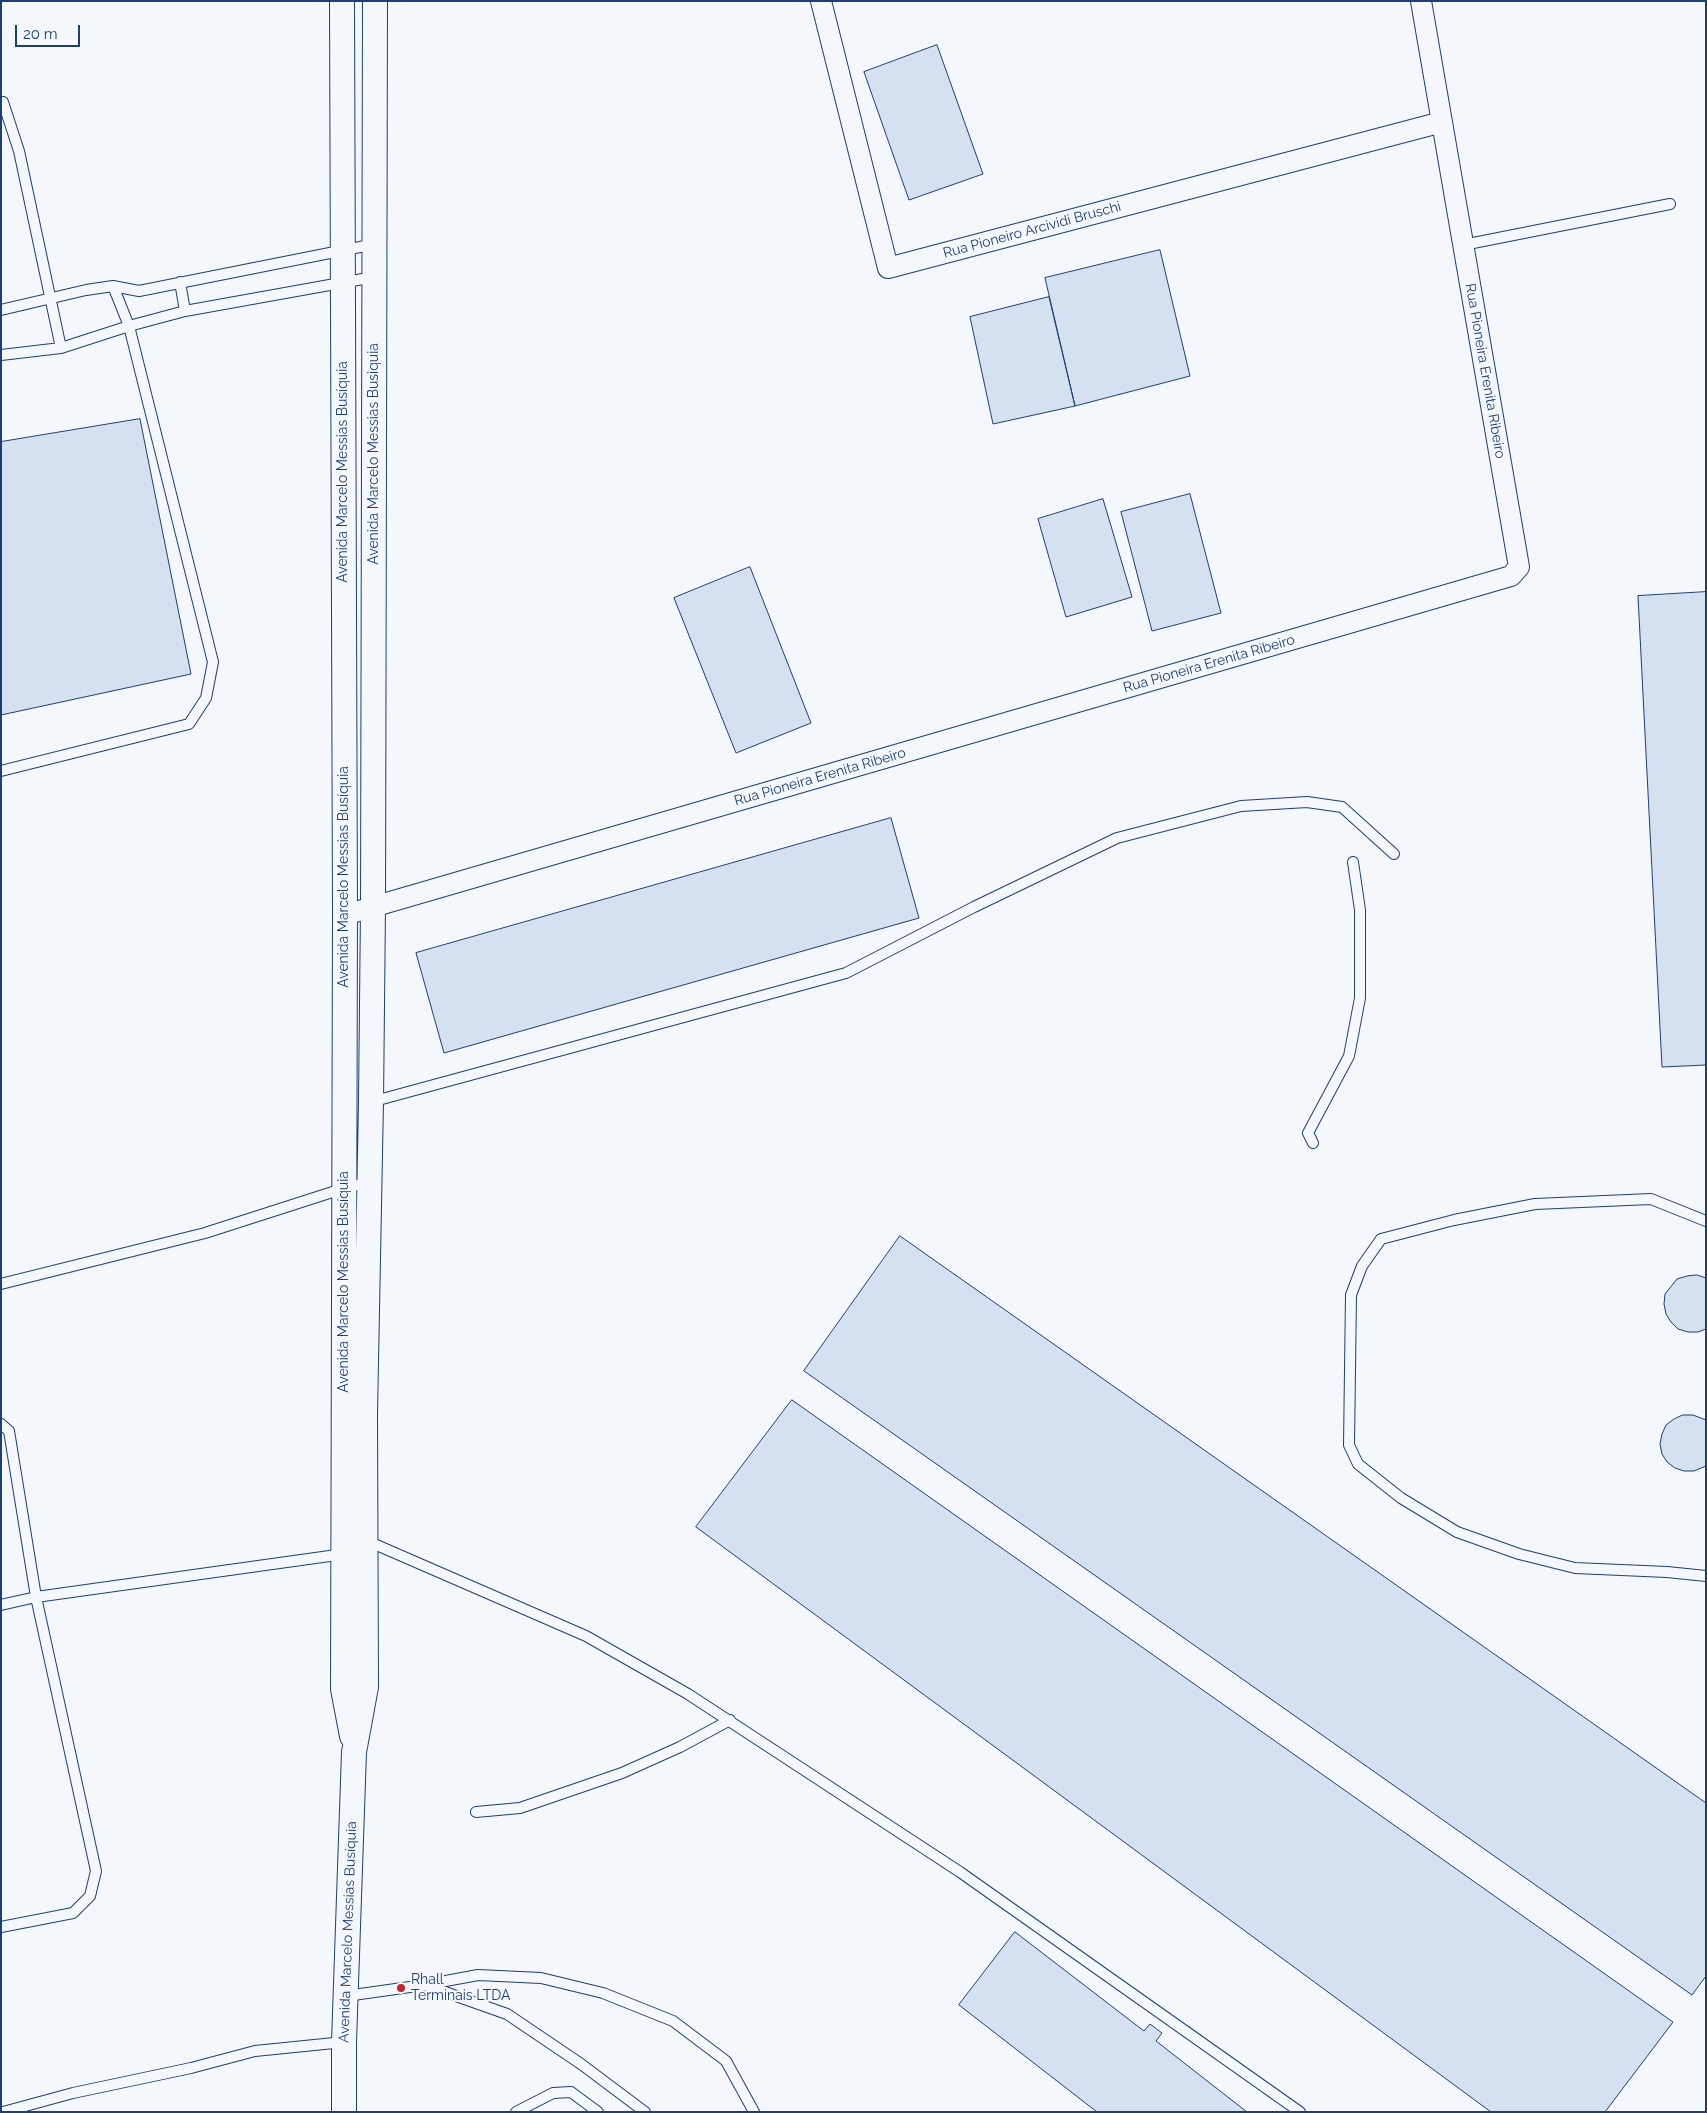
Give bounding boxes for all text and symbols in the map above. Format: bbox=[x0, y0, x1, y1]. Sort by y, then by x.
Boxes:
scale bar bbox=[18, 15, 82, 47]
text: 20 m bbox=[23, 25, 58, 43]
street label: Rua Pioneiro Arcividi Bruschi bbox=[941, 198, 1123, 262]
street label: Rua Pioneira Erenita Ribeiro bbox=[1461, 282, 1509, 460]
street label: Avenida Marcelo Messias Busiquia bbox=[366, 343, 382, 565]
street label: Avenida Marcelo Messias Busíquia bbox=[335, 361, 351, 583]
street label: Rua Pioneira Erenita Ribeiro bbox=[1121, 631, 1297, 697]
street label: Rua Pioneira Erenita Ribeiro bbox=[732, 744, 908, 810]
street label: Avenida Marcelo Messias Busíquia bbox=[336, 766, 352, 988]
street label: Avenida Marcelo Messias Busíquia bbox=[336, 1171, 352, 1393]
street label: Avenida Marcelo Messias Busíquia bbox=[336, 1821, 360, 2043]
place label: Rhall Terminais LTDA bbox=[411, 1972, 510, 2004]
marker: Rhall Terminais LTDA bbox=[395, 1982, 407, 1994]

